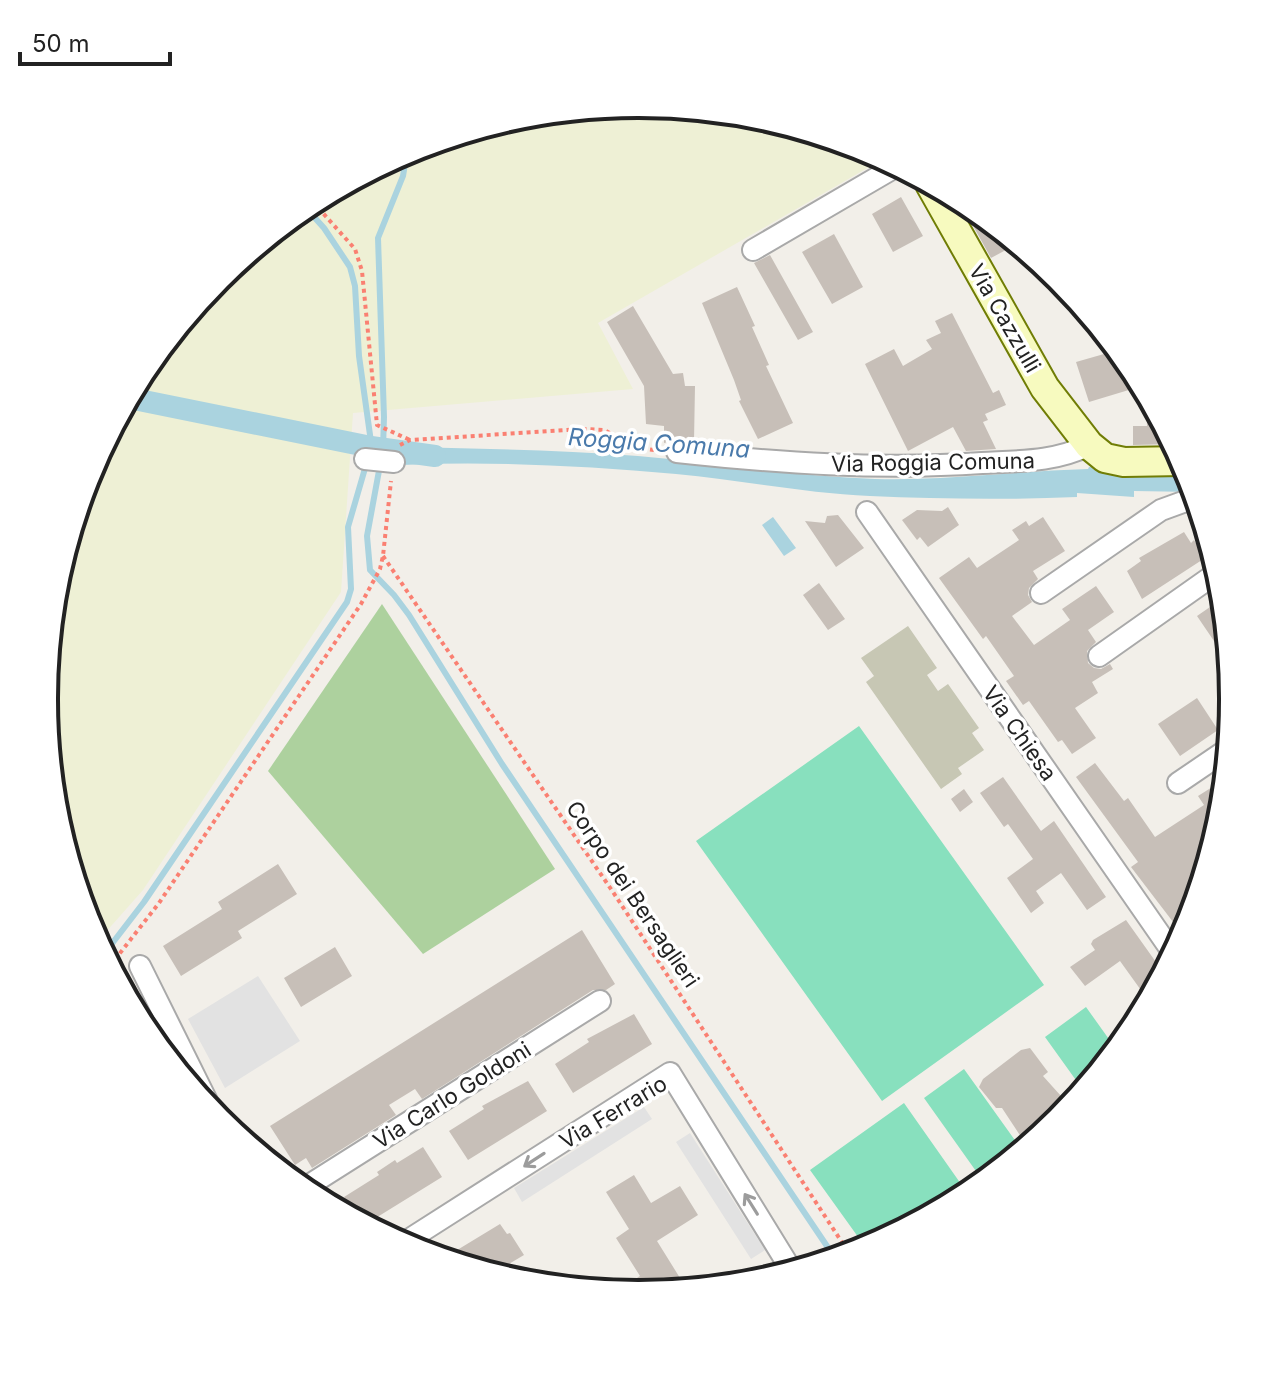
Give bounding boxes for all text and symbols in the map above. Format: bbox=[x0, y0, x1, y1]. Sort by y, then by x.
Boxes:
scale bar bbox=[20, 16, 170, 66]
text: 50 m bbox=[32, 29, 90, 58]
street label: Via Cazzulli bbox=[964, 259, 1046, 377]
water label: Roggia Comuna bbox=[567, 422, 751, 464]
street label: Via Roggia Comuna bbox=[831, 447, 1035, 477]
street label: Via Chiesa bbox=[978, 680, 1062, 786]
street label: Corpo dei Bersaglieri bbox=[561, 796, 705, 992]
street label: Via Carlo Goldoni bbox=[368, 1036, 536, 1154]
street label: Via Ferrario bbox=[555, 1070, 671, 1154]
one-way arrow bbox=[523, 1152, 545, 1168]
one-way arrow bbox=[742, 1193, 758, 1216]

